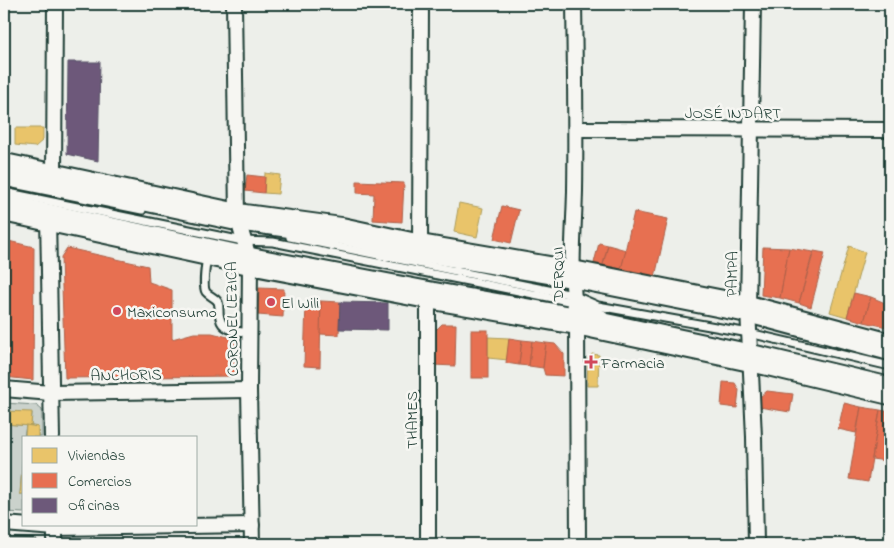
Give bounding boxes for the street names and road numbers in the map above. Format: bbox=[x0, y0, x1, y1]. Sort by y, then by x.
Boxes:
street label: JOSÉ INDART bbox=[685, 102, 781, 126]
street label: DERQUI bbox=[547, 247, 571, 302]
street label: PAMPA bbox=[721, 251, 745, 297]
street label: CORONEL LEZICA bbox=[220, 261, 246, 377]
street label: ANCHORIS bbox=[90, 363, 162, 389]
street label: THAMES bbox=[401, 391, 425, 449]

